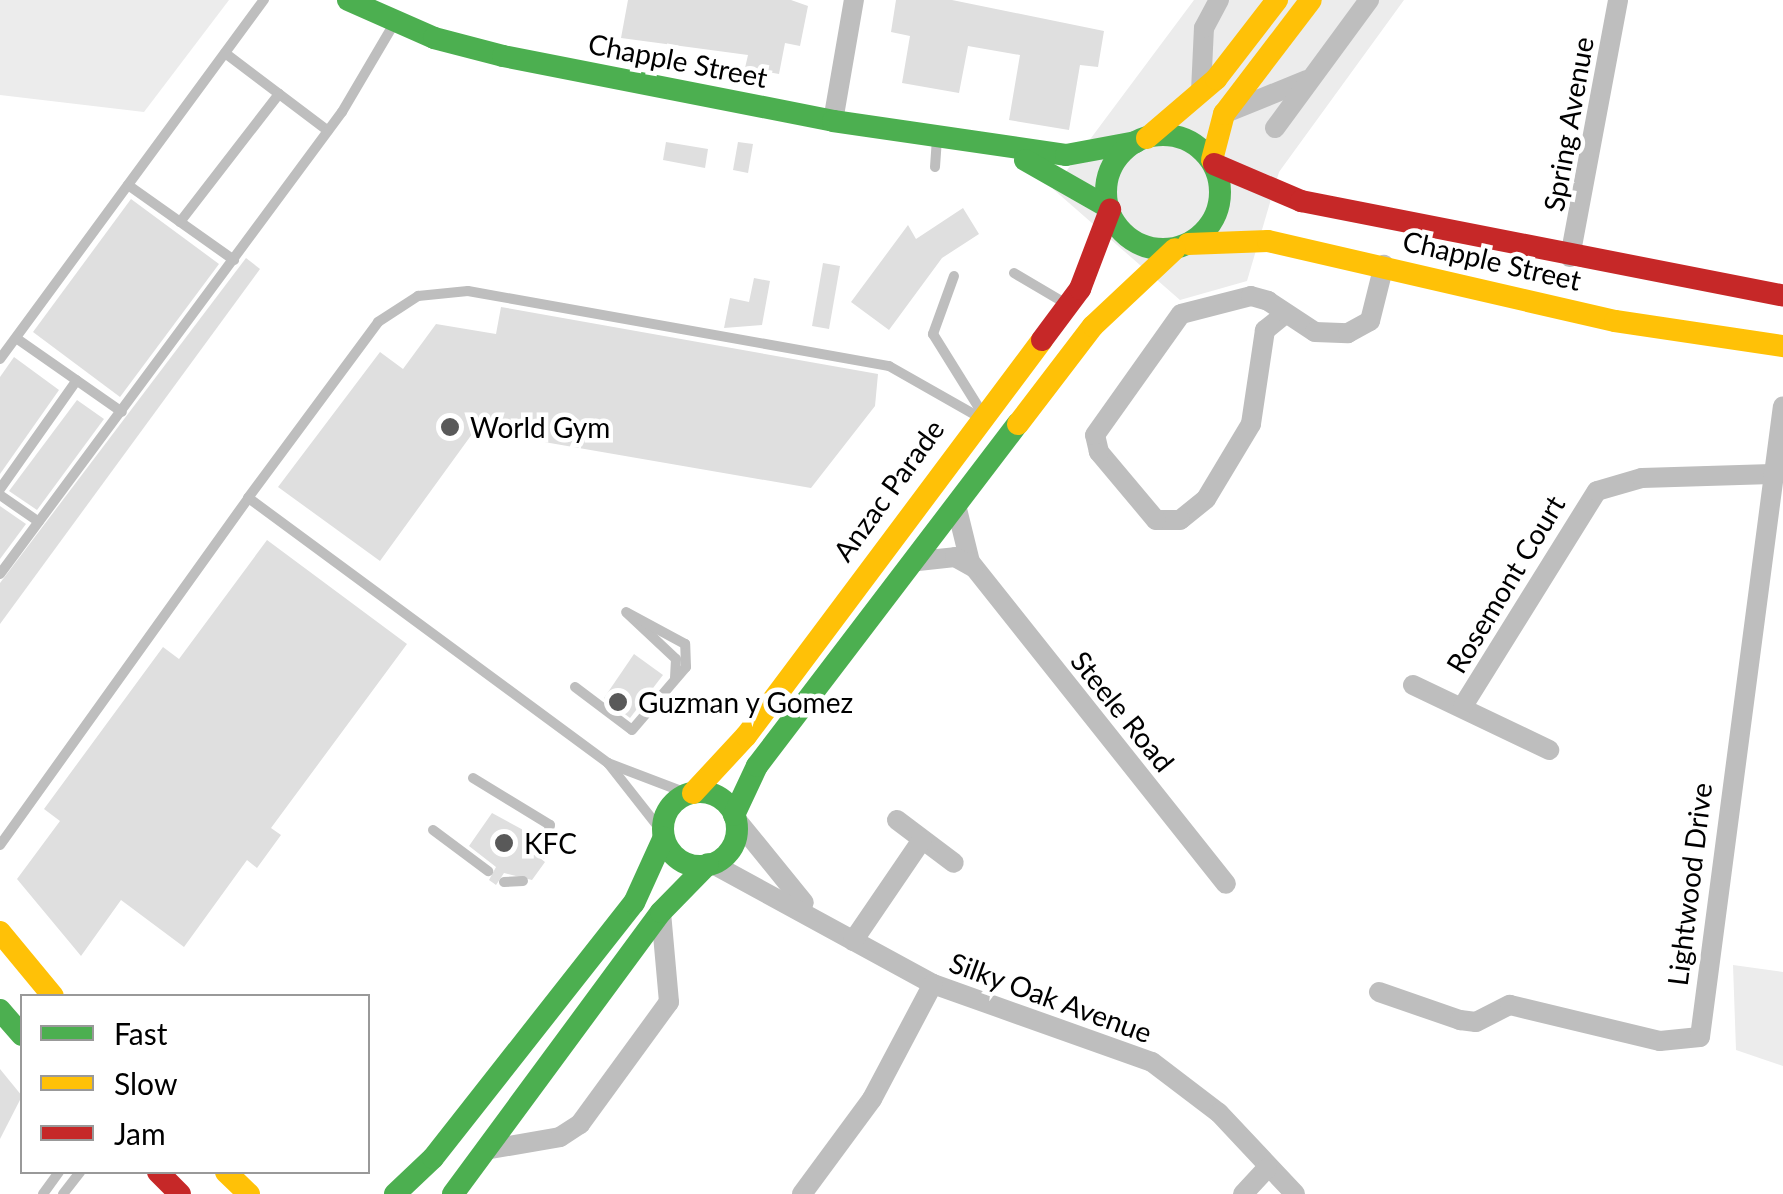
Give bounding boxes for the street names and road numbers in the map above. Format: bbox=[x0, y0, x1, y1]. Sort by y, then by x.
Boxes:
street label: Chapple Street bbox=[586, 26, 770, 94]
street label: Spring Avenue bbox=[1536, 34, 1600, 214]
street label: Chapple Street bbox=[1400, 223, 1584, 297]
street label: Anzac Parade bbox=[826, 413, 950, 567]
street label: Rosemont Court bbox=[1439, 489, 1571, 679]
street label: Steele Road bbox=[1064, 644, 1182, 778]
street label: Lightwood Drive bbox=[1660, 781, 1718, 987]
street label: Silky Oak Avenue bbox=[945, 945, 1157, 1049]

